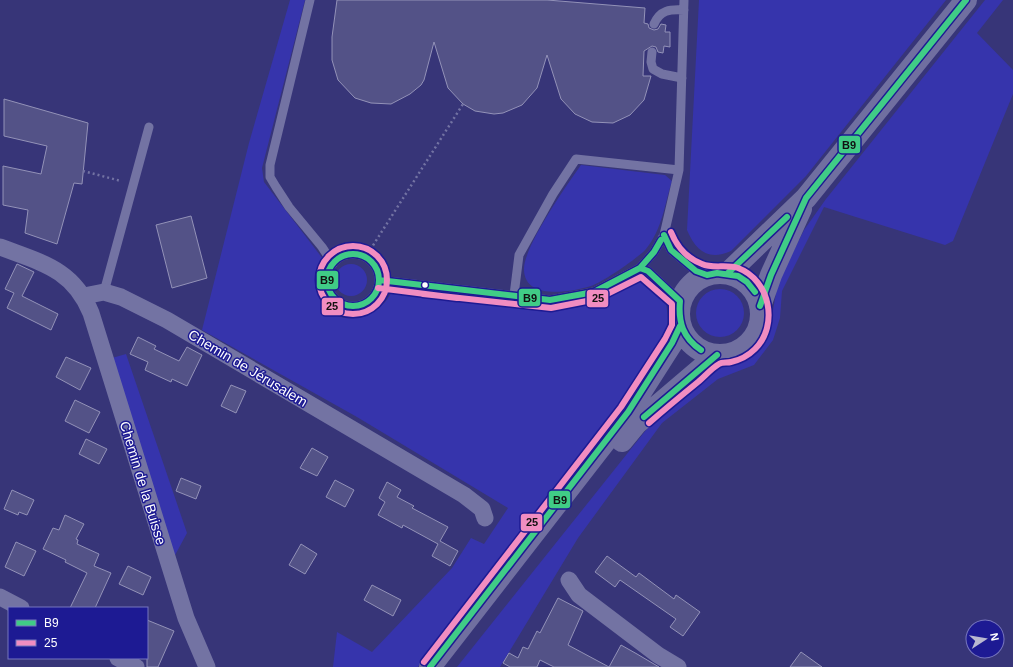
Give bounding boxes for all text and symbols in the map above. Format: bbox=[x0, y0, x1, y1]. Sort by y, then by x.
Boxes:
line badge: B9 bbox=[838, 135, 861, 154]
text: B9 bbox=[842, 139, 856, 151]
line badge: B9 bbox=[316, 270, 339, 290]
text: B9 bbox=[320, 274, 334, 286]
unlabelled marker bbox=[420, 280, 430, 290]
line badge: B9 bbox=[518, 288, 541, 307]
line badge: 25 bbox=[586, 289, 609, 308]
text: B9 bbox=[523, 292, 537, 304]
text: 25 bbox=[592, 292, 604, 304]
line badge: 25 bbox=[321, 297, 344, 316]
text: 25 bbox=[326, 300, 338, 312]
street label: Chemin de Jérusalem bbox=[186, 326, 310, 410]
street label: Chemin de la Buisse bbox=[117, 419, 169, 547]
line badge: B9 bbox=[548, 490, 571, 509]
text: B9 bbox=[553, 494, 567, 506]
line badge: 25 bbox=[520, 513, 543, 532]
text: 25 bbox=[526, 516, 538, 528]
legend bbox=[8, 607, 148, 659]
text: B9 bbox=[44, 616, 59, 630]
north arrow bbox=[965, 619, 1005, 659]
text: N bbox=[988, 632, 1001, 642]
text: 25 bbox=[44, 636, 58, 650]

